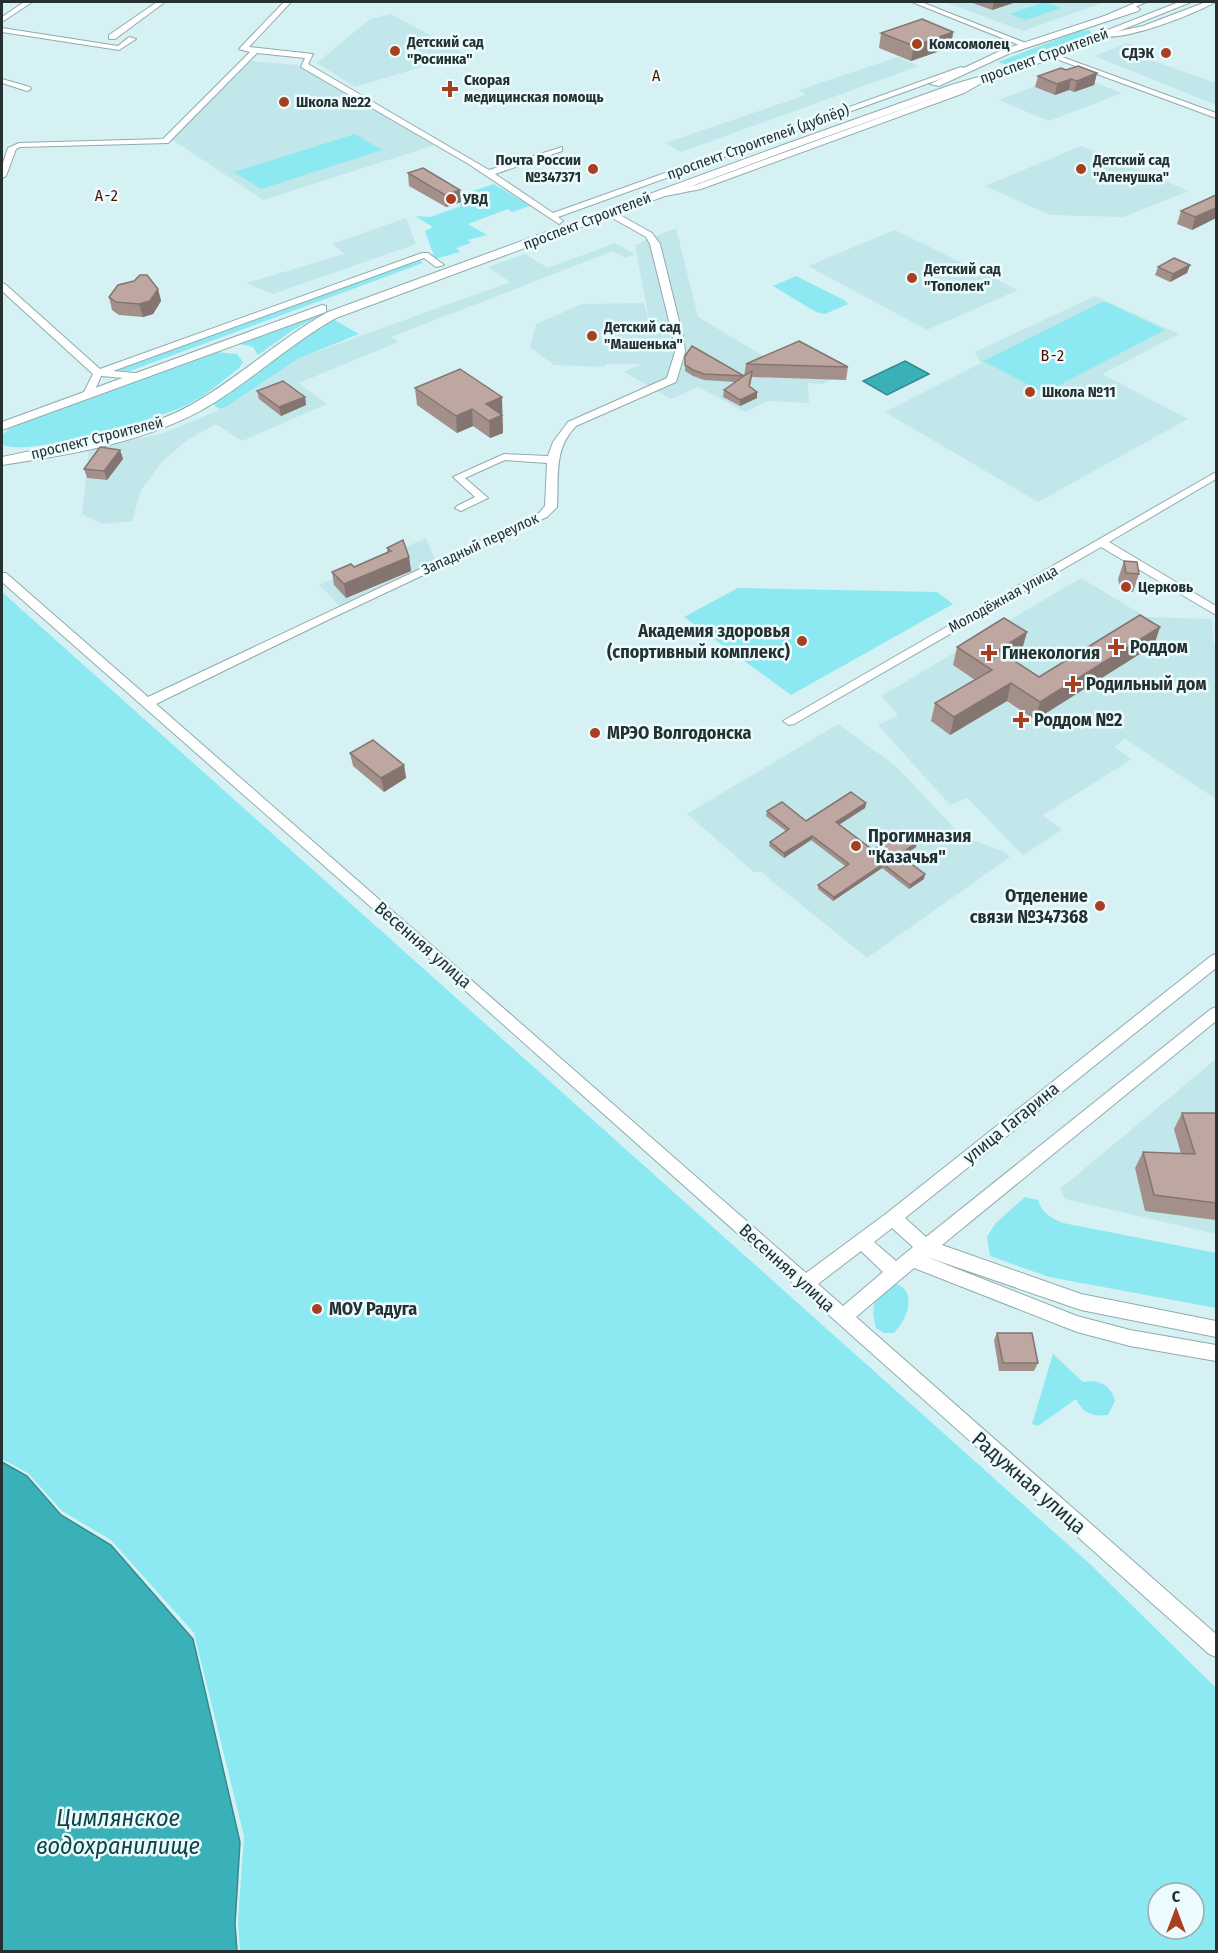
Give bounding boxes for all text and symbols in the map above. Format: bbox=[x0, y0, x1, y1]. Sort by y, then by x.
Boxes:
street label: проспект Строителей bbox=[977, 24, 1111, 88]
place label: Детский сад "Росинка" bbox=[406, 33, 484, 68]
place label: Комсомолец bbox=[929, 35, 1010, 53]
marker: Комсомолец bbox=[910, 37, 924, 51]
marker: Детский сад "Росинка" bbox=[388, 44, 402, 58]
place label: СДЭК bbox=[1121, 44, 1154, 62]
marker: СДЭК bbox=[1159, 46, 1173, 60]
district label: А bbox=[652, 66, 662, 85]
place label: Скорая медицинская помощь bbox=[464, 71, 604, 106]
marker: Скорая медицинская помощь bbox=[441, 80, 459, 98]
place label: Школа №22 bbox=[296, 93, 371, 111]
marker: Школа №22 bbox=[277, 95, 291, 109]
street label: проспект Строителей (дублёр) bbox=[664, 101, 852, 183]
place label: Почта России №347371 bbox=[495, 151, 581, 186]
place label: Детский сад "Аленушка" bbox=[1092, 151, 1170, 186]
marker: Почта России №347371 bbox=[586, 162, 600, 176]
marker: Детский сад "Аленушка" bbox=[1074, 162, 1088, 176]
district label: А-2 bbox=[95, 186, 119, 205]
street label: проспект Строителей bbox=[521, 188, 653, 254]
place label: УВД bbox=[462, 190, 488, 208]
marker: УВД bbox=[444, 192, 458, 206]
place label: Детский сад "Тополек" bbox=[923, 260, 1001, 295]
marker: Детский сад "Тополек" bbox=[905, 271, 919, 285]
place label: Детский сад "Машенька" bbox=[603, 318, 683, 353]
marker: Детский сад "Машенька" bbox=[585, 329, 599, 343]
district label: В-2 bbox=[1040, 346, 1066, 365]
place label: Школа №11 bbox=[1042, 383, 1116, 401]
marker: Школа №11 bbox=[1023, 385, 1037, 399]
street label: проспект Строителей bbox=[29, 413, 165, 463]
street label: Западный переулок bbox=[419, 509, 541, 579]
street label: Молодёжная улица bbox=[945, 562, 1061, 636]
place label: Церковь bbox=[1138, 578, 1193, 596]
marker: Церковь bbox=[1119, 580, 1133, 594]
place label: Академия здоровья (спортивный комплекс) bbox=[607, 620, 791, 663]
marker: Академия здоровья (спортивный комплекс) bbox=[795, 634, 809, 648]
place label: Роддом bbox=[1130, 636, 1188, 658]
marker: Роддом bbox=[1107, 638, 1125, 656]
place label: Гинекология bbox=[1002, 642, 1100, 664]
marker: Гинекология bbox=[980, 644, 998, 662]
place label: Родильный дом bbox=[1086, 673, 1206, 695]
marker: Родильный дом bbox=[1064, 675, 1082, 693]
place label: Роддом №2 bbox=[1034, 709, 1122, 731]
marker: Роддом №2 bbox=[1012, 711, 1030, 729]
place label: МРЭО Волгодонска bbox=[607, 722, 752, 744]
marker: МРЭО Волгодонска bbox=[588, 726, 602, 740]
place label: Прогимназия "Казачья" bbox=[868, 825, 971, 868]
marker: Прогимназия "Казачья" bbox=[849, 839, 863, 853]
place label: Отделение связи №347368 bbox=[970, 885, 1088, 928]
street label: Весенняя улица bbox=[370, 897, 476, 993]
marker: Отделение связи №347368 bbox=[1093, 899, 1107, 913]
street label: улица Гагарина bbox=[958, 1077, 1064, 1168]
street label: Весенняя улица bbox=[735, 1219, 840, 1317]
place label: МОУ Радуга bbox=[329, 1298, 417, 1320]
marker: МОУ Радуга bbox=[310, 1302, 324, 1316]
street label: Радужная улица bbox=[967, 1426, 1091, 1540]
water label: Цимлянское водохранилище bbox=[36, 1804, 200, 1860]
north arrow bbox=[1146, 1881, 1206, 1941]
text: С bbox=[1172, 1887, 1181, 1906]

